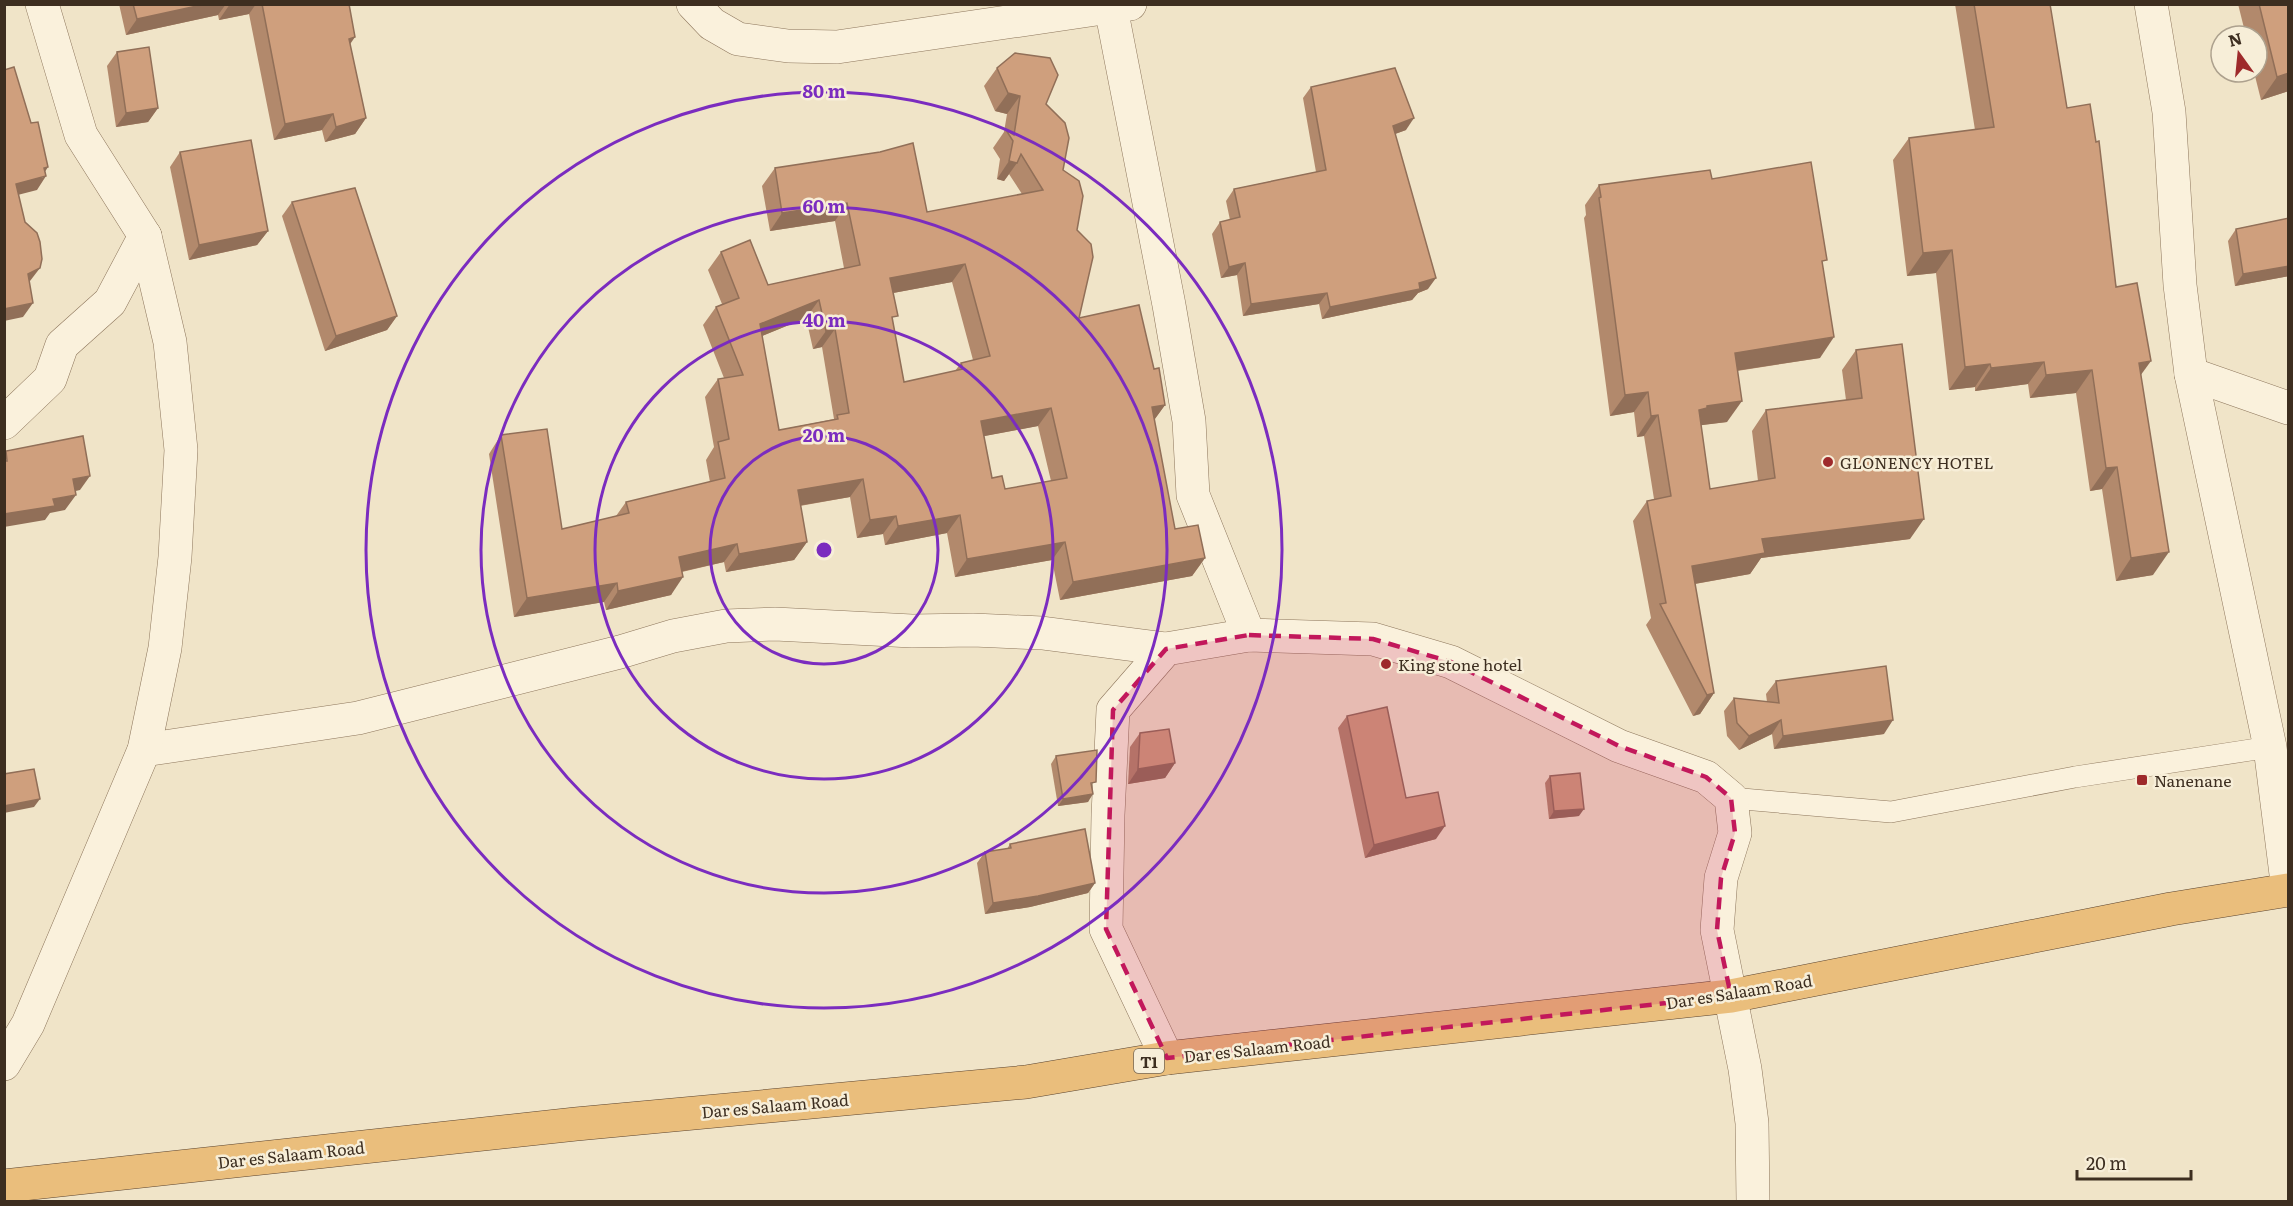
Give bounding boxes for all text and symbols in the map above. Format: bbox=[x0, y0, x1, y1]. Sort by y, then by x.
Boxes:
north arrow bbox=[2209, 24, 2269, 84]
text: N bbox=[2225, 25, 2244, 52]
text: 80 m bbox=[802, 77, 846, 104]
text: 60 m bbox=[802, 192, 846, 219]
text: 40 m bbox=[802, 306, 846, 333]
text: 20 m bbox=[803, 421, 845, 448]
place label: GLONENCY HOTEL bbox=[1840, 450, 1994, 474]
marker: GLONENCY HOTEL bbox=[1821, 455, 1835, 469]
centre of rings bbox=[814, 540, 834, 560]
place label: King stone hotel bbox=[1398, 652, 1522, 676]
marker: King stone hotel bbox=[1379, 657, 1393, 671]
place label: Nanenane bbox=[2154, 768, 2232, 792]
marker: Nanenane bbox=[2135, 773, 2149, 787]
street label: Dar es Salaam Road bbox=[1664, 968, 1814, 1014]
street label: Dar es Salaam Road bbox=[1182, 1028, 1332, 1068]
road number: T1 bbox=[1134, 1049, 1164, 1073]
street label: Dar es Salaam Road bbox=[700, 1087, 850, 1123]
street label: Dar es Salaam Road bbox=[216, 1134, 366, 1174]
scale bar bbox=[2077, 1143, 2191, 1181]
text: 20 m bbox=[2086, 1149, 2127, 1176]

